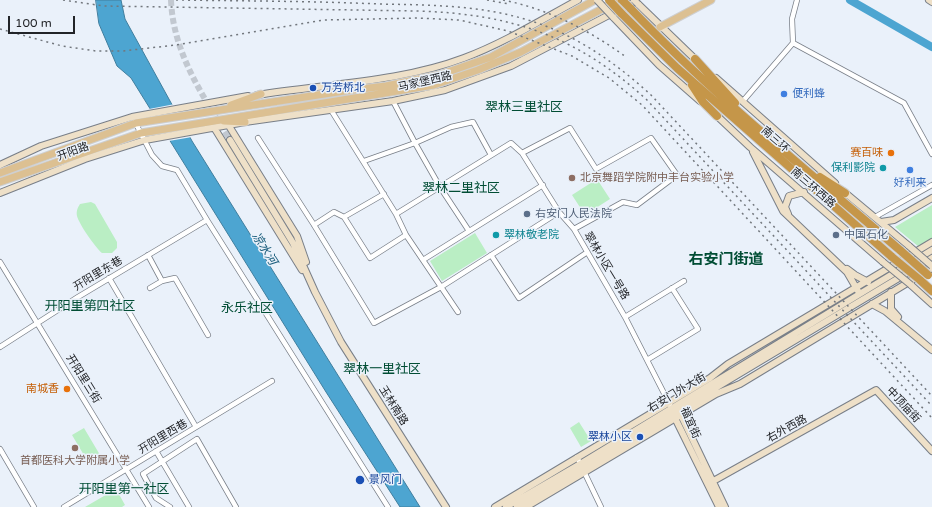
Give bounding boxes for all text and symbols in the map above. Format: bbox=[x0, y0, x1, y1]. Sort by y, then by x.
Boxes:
scale bar bbox=[10, 8, 77, 34]
text: 100 m bbox=[15, 16, 52, 30]
street label: 马家堡西路 bbox=[397, 69, 453, 95]
place label: 万芳桥北 bbox=[321, 81, 365, 95]
marker: 万芳桥北 bbox=[308, 83, 318, 93]
place label: 便利蜂 bbox=[792, 87, 825, 101]
marker: 便利蜂 bbox=[779, 89, 789, 99]
district label: 翠林三里社区 bbox=[485, 100, 563, 116]
street label: 南三环 bbox=[758, 124, 792, 156]
street label: 开阳路 bbox=[55, 140, 91, 164]
place label: 赛百味 bbox=[850, 146, 883, 160]
marker: 赛百味 bbox=[886, 148, 896, 158]
place label: 保利影院 bbox=[831, 161, 875, 175]
marker: 保利影院 bbox=[878, 163, 888, 173]
street label: 南三环西路 bbox=[788, 165, 838, 211]
marker: 好利来 bbox=[905, 165, 915, 175]
place label: 北京舞蹈学院附中丰台实验小学 bbox=[580, 171, 734, 185]
marker: 北京舞蹈学院附中丰台实验小学 bbox=[567, 173, 577, 183]
place label: 好利来 bbox=[894, 176, 926, 190]
district label: 翠林二里社区 bbox=[422, 181, 500, 197]
place label: 右安门人民法院 bbox=[535, 207, 612, 221]
marker: 右安门人民法院 bbox=[522, 209, 532, 219]
place label: 翠林敬老院 bbox=[504, 228, 559, 242]
place label: 中国石化 bbox=[844, 228, 888, 242]
water label: 凉水河 bbox=[248, 230, 280, 268]
marker: 翠林敬老院 bbox=[491, 230, 501, 240]
street label: 翠林小区一号路 bbox=[581, 230, 631, 302]
marker: 中国石化 bbox=[831, 230, 841, 240]
district label: 右安门街道 bbox=[689, 251, 763, 269]
street label: 开阳里东巷 bbox=[71, 254, 125, 294]
district label: 开阳里第四社区 bbox=[45, 299, 135, 315]
district label: 永乐社区 bbox=[221, 301, 273, 317]
street label: 开阳里三街 bbox=[63, 352, 103, 406]
district label: 翠林一里社区 bbox=[343, 362, 421, 378]
street label: 右安门外大街 bbox=[645, 370, 709, 416]
place label: 南城香 bbox=[26, 382, 59, 396]
marker: 南城香 bbox=[62, 384, 72, 394]
street label: 玉林南路 bbox=[376, 384, 410, 428]
street label: 中顶庙街 bbox=[883, 384, 923, 426]
street label: 福宜街 bbox=[677, 405, 703, 441]
street label: 右外西路 bbox=[765, 413, 809, 445]
street label: 开阳里西巷 bbox=[136, 417, 190, 457]
place label: 翠林小区 bbox=[588, 430, 632, 444]
marker: 翠林小区 bbox=[635, 432, 645, 442]
marker: 首都医科大学附属小学 bbox=[70, 443, 80, 453]
place label: 首都医科大学附属小学 bbox=[20, 454, 130, 468]
place label: 景风门 bbox=[369, 473, 402, 487]
marker: 景风门 bbox=[354, 474, 366, 486]
district label: 开阳里第一社区 bbox=[79, 482, 169, 498]

